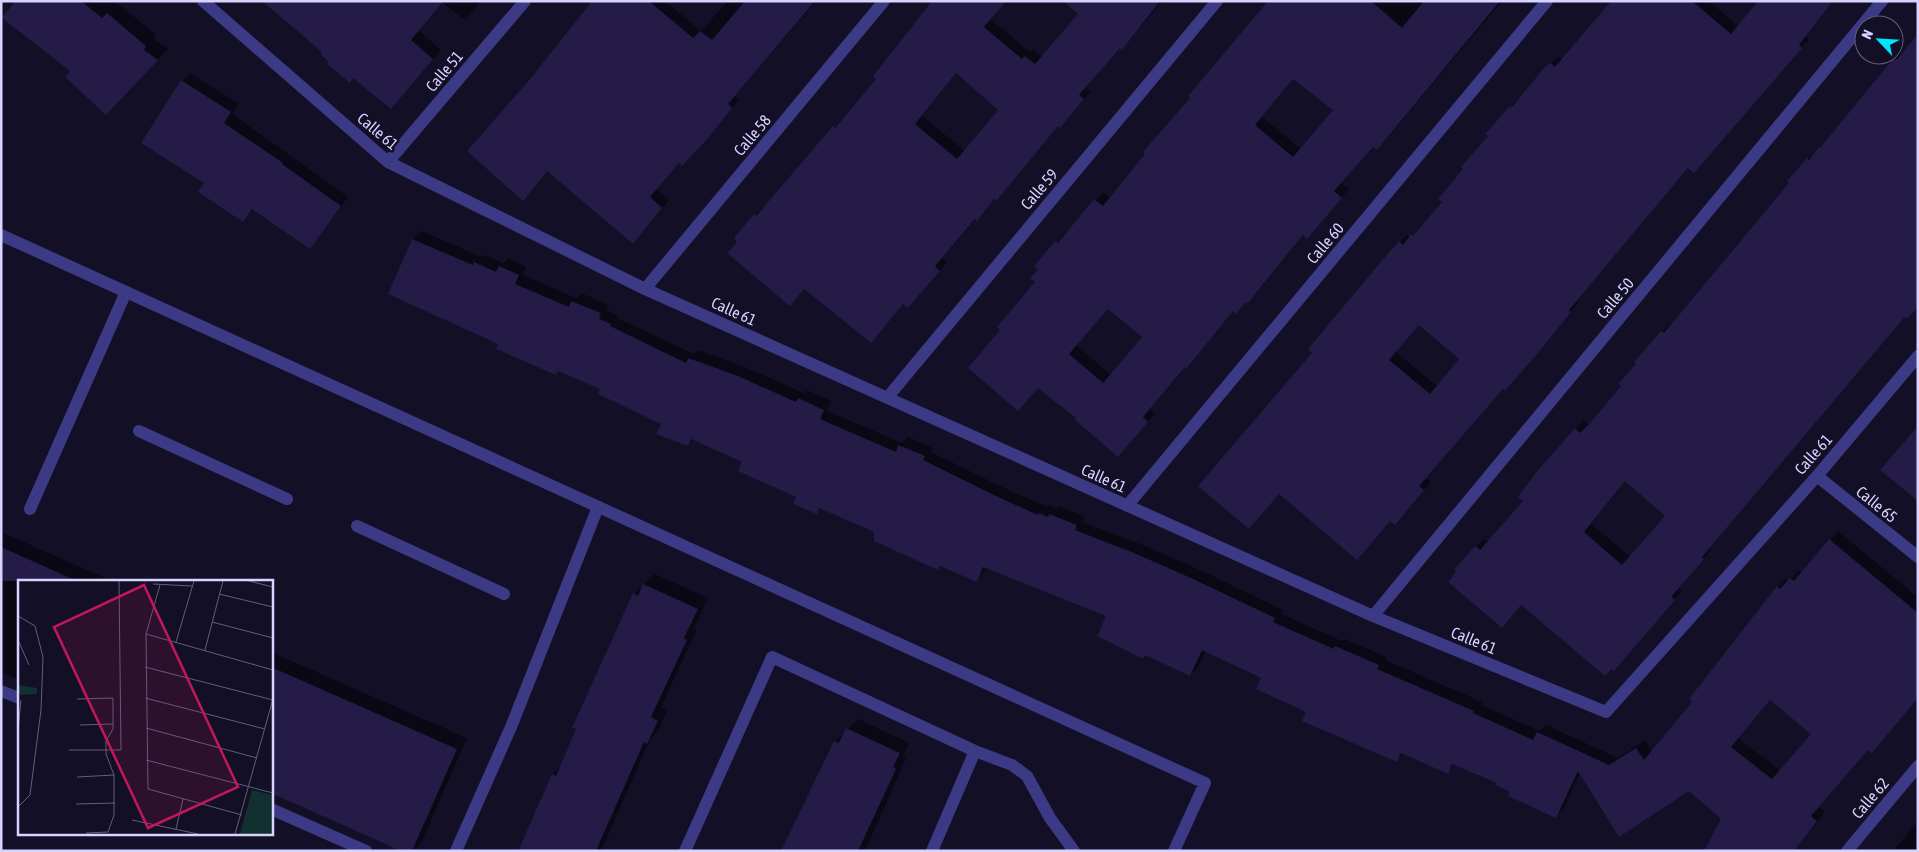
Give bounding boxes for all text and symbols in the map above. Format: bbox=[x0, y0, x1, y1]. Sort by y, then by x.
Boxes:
north arrow bbox=[1854, 15, 1904, 65]
text: N bbox=[1858, 27, 1876, 42]
street label: Calle 51 bbox=[422, 47, 466, 95]
street label: Calle 61 bbox=[354, 109, 402, 153]
street label: Calle 58 bbox=[730, 111, 774, 159]
street label: Calle 59 bbox=[1017, 165, 1061, 213]
street label: Calle 60 bbox=[1303, 219, 1347, 267]
street label: Calle 50 bbox=[1593, 274, 1637, 322]
street label: Calle 61 bbox=[709, 293, 759, 329]
street label: Calle 61 bbox=[1791, 430, 1835, 478]
street label: Calle 61 bbox=[1079, 460, 1129, 496]
street label: Calle 65 bbox=[1853, 482, 1901, 526]
inset map bbox=[18, 580, 272, 834]
street label: Calle 61 bbox=[1449, 623, 1499, 657]
street label: Calle 62 bbox=[1848, 774, 1892, 822]

